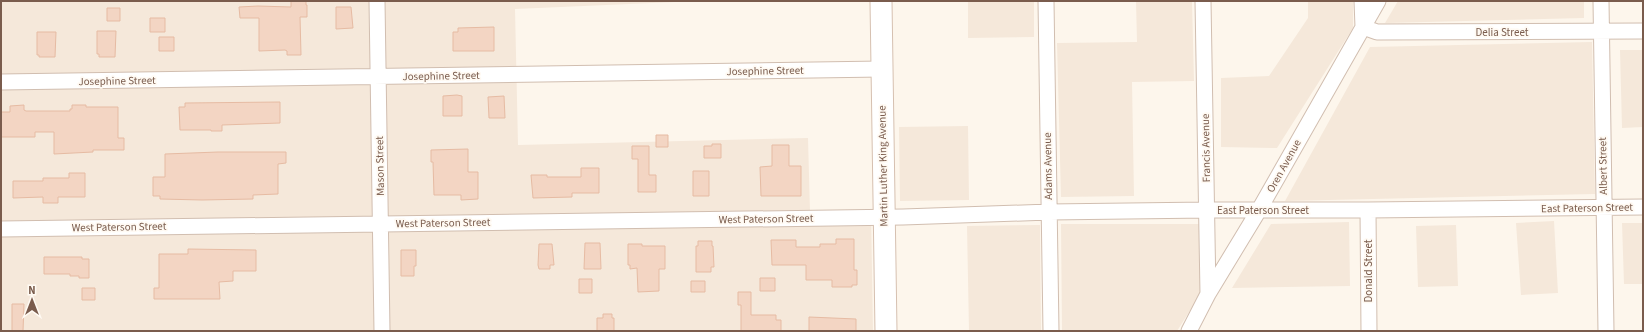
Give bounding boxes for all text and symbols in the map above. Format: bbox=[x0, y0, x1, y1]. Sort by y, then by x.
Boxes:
street label: Delia Street bbox=[1475, 25, 1529, 40]
street label: Josephine Street bbox=[726, 63, 804, 79]
street label: Josephine Street bbox=[402, 68, 480, 84]
street label: Josephine Street bbox=[78, 73, 156, 89]
street label: Martin Luther King Avenue bbox=[874, 105, 892, 227]
street label: Francis Avenue bbox=[1198, 113, 1214, 183]
street label: Adams Avenue bbox=[1040, 132, 1056, 200]
street label: Mason Street bbox=[372, 136, 388, 196]
street label: Oren Avenue bbox=[1263, 136, 1305, 195]
street label: Albert Street bbox=[1595, 137, 1611, 195]
street label: East Paterson Street bbox=[1541, 200, 1633, 216]
street label: East Paterson Street bbox=[1217, 203, 1309, 218]
street label: West Paterson Street bbox=[719, 211, 814, 227]
street label: West Paterson Street bbox=[396, 215, 491, 231]
street label: West Paterson Street bbox=[72, 219, 167, 235]
street label: Donald Street bbox=[1361, 239, 1376, 302]
north arrow bbox=[12, 280, 52, 320]
text: N bbox=[28, 283, 36, 298]

